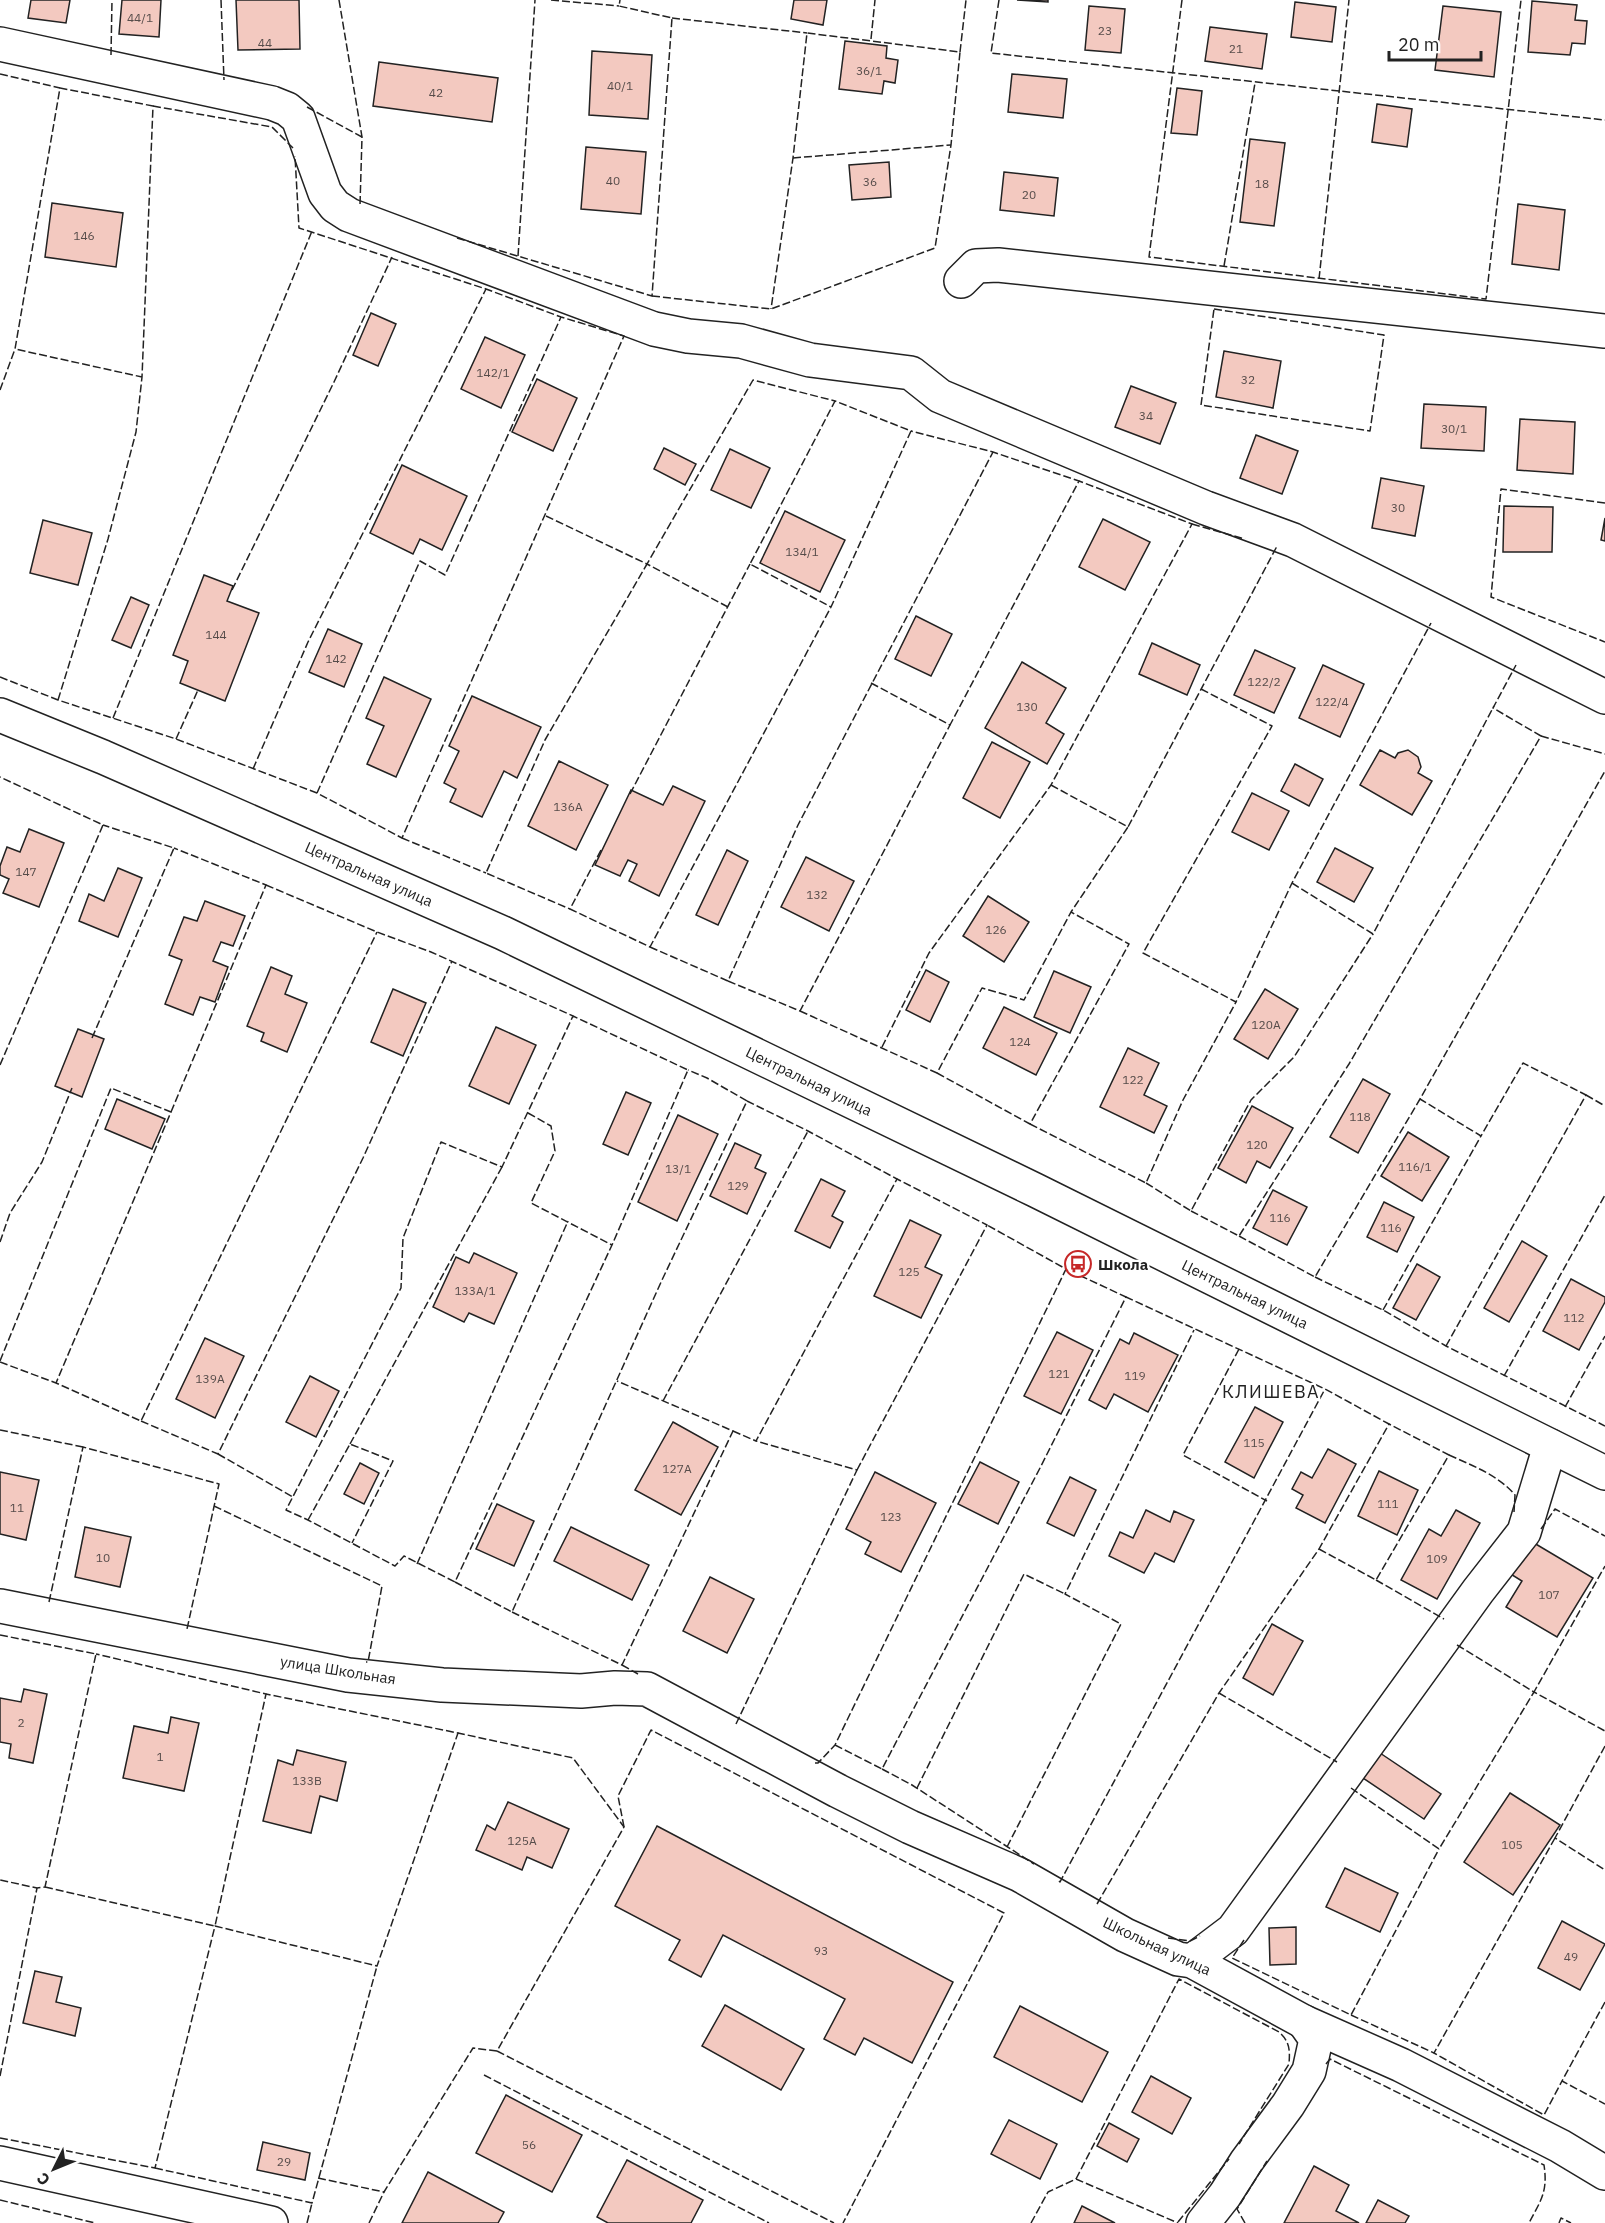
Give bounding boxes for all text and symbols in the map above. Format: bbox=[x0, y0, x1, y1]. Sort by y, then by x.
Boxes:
house number: 44/1 bbox=[127, 10, 153, 25]
house number: 23 bbox=[1098, 23, 1112, 38]
scale bar bbox=[1389, 24, 1480, 62]
text: 20 m bbox=[1398, 33, 1440, 56]
house number: 44 bbox=[258, 35, 272, 50]
house number: 21 bbox=[1229, 41, 1243, 56]
house number: 36/1 bbox=[856, 63, 882, 78]
house number: 40/1 bbox=[607, 78, 633, 93]
house number: 42 bbox=[429, 85, 443, 100]
house number: 40 bbox=[606, 173, 620, 188]
house number: 36 bbox=[863, 174, 877, 189]
house number: 18 bbox=[1255, 176, 1269, 191]
house number: 20 bbox=[1022, 187, 1036, 202]
house number: 146 bbox=[73, 228, 95, 243]
house number: 142/1 bbox=[476, 365, 510, 380]
house number: 32 bbox=[1241, 372, 1255, 387]
house number: 34 bbox=[1139, 408, 1153, 423]
house number: 30/1 bbox=[1441, 421, 1467, 436]
house number: 30 bbox=[1391, 500, 1405, 515]
house number: 134/1 bbox=[785, 544, 819, 559]
house number: 144 bbox=[205, 627, 227, 642]
house number: 142 bbox=[325, 651, 347, 666]
house number: 122/2 bbox=[1247, 674, 1281, 689]
house number: 122/4 bbox=[1315, 694, 1349, 709]
house number: 130 bbox=[1016, 699, 1038, 714]
house number: 136А bbox=[553, 799, 583, 814]
street label: Центральная улица bbox=[302, 837, 436, 911]
house number: 147 bbox=[15, 864, 37, 879]
house number: 132 bbox=[806, 887, 828, 902]
house number: 126 bbox=[985, 922, 1007, 937]
house number: 120А bbox=[1251, 1017, 1281, 1032]
house number: 124 bbox=[1009, 1034, 1031, 1049]
street label: Центральная улица bbox=[743, 1042, 875, 1120]
house number: 122 bbox=[1122, 1072, 1144, 1087]
house number: 118 bbox=[1349, 1109, 1371, 1124]
house number: 120 bbox=[1246, 1137, 1268, 1152]
house number: 116/1 bbox=[1398, 1159, 1432, 1174]
house number: 13/1 bbox=[665, 1161, 691, 1176]
house number: 129 bbox=[727, 1178, 749, 1193]
house number: 116 bbox=[1269, 1210, 1291, 1225]
house number: 116 bbox=[1380, 1220, 1402, 1235]
bus stop icon: Школа bbox=[1063, 1249, 1093, 1279]
place label: Школа bbox=[1098, 1255, 1149, 1274]
street label: Центральная улица bbox=[1179, 1255, 1311, 1333]
house number: 125 bbox=[898, 1264, 920, 1279]
house number: 133А/1 bbox=[454, 1283, 496, 1298]
house number: 112 bbox=[1563, 1310, 1585, 1325]
house number: 121 bbox=[1048, 1366, 1070, 1381]
house number: 119 bbox=[1124, 1368, 1146, 1383]
house number: 139А bbox=[195, 1371, 225, 1386]
district label: КЛИШЕВА bbox=[1222, 1380, 1320, 1403]
house number: 115 bbox=[1243, 1435, 1265, 1450]
house number: 127А bbox=[662, 1461, 692, 1476]
house number: 111 bbox=[1377, 1496, 1399, 1511]
house number: 11 bbox=[10, 1500, 24, 1515]
house number: 123 bbox=[880, 1509, 902, 1524]
house number: 10 bbox=[96, 1550, 110, 1565]
house number: 109 bbox=[1426, 1551, 1448, 1566]
house number: 107 bbox=[1538, 1587, 1560, 1602]
street label: улица Школьная bbox=[279, 1651, 397, 1689]
house number: 2 bbox=[17, 1715, 25, 1730]
house number: 1 bbox=[156, 1749, 164, 1764]
house number: 133В bbox=[292, 1773, 322, 1788]
house number: 125А bbox=[507, 1833, 537, 1848]
house number: 105 bbox=[1501, 1837, 1523, 1852]
street label: Школьная улица bbox=[1100, 1913, 1214, 1979]
house number: 93 bbox=[814, 1943, 828, 1958]
house number: 49 bbox=[1564, 1949, 1578, 1964]
house number: 56 bbox=[522, 2137, 536, 2152]
north arrow bbox=[24, 2139, 84, 2199]
house number: 29 bbox=[277, 2154, 291, 2169]
text: С bbox=[32, 2169, 54, 2190]

